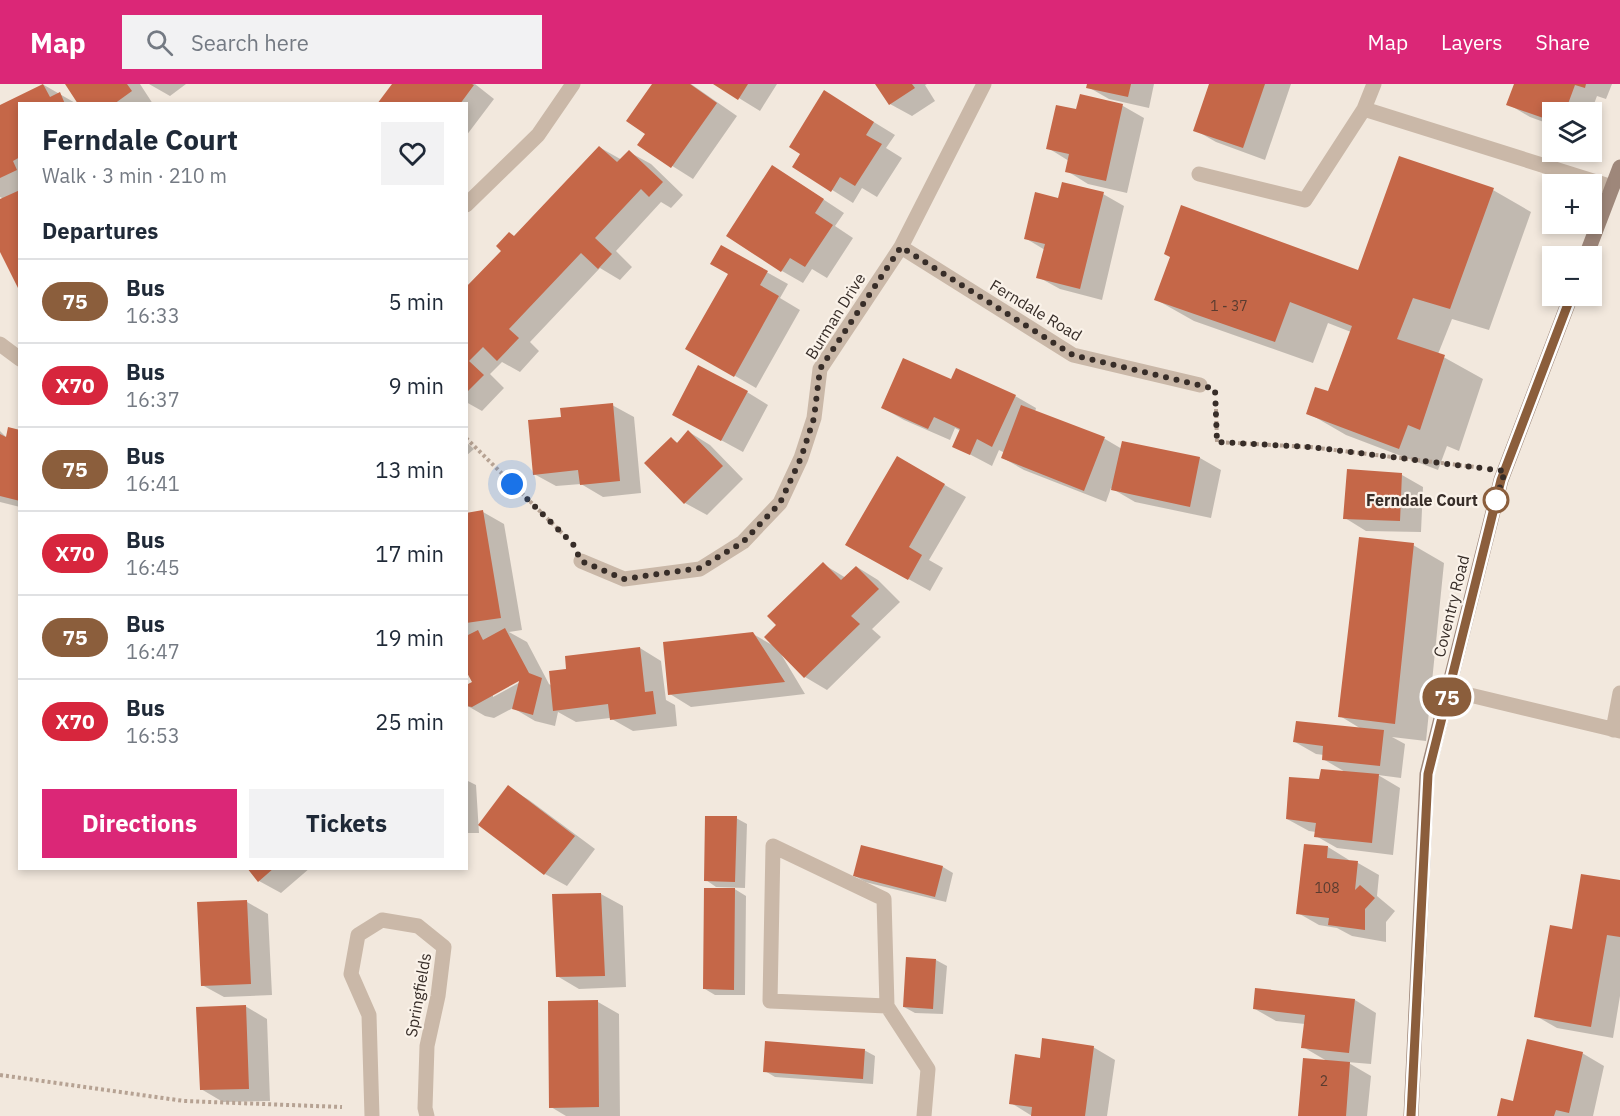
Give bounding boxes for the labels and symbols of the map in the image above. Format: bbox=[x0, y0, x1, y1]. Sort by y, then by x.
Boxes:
street label: Burman Drive bbox=[801, 269, 870, 363]
street label: Ferndale Road bbox=[986, 275, 1086, 345]
house number: 1 - 37 bbox=[1210, 297, 1248, 315]
your location bbox=[497, 469, 527, 499]
marker: Ferndale Court bbox=[1483, 487, 1509, 513]
place label: Ferndale Court bbox=[1366, 490, 1478, 510]
street label: Coventry Road bbox=[1429, 553, 1473, 659]
line badge: 75 bbox=[1420, 678, 1474, 716]
house number: 108 bbox=[1314, 879, 1340, 897]
street label: Springfields bbox=[401, 951, 435, 1039]
house number: 2 bbox=[1320, 1072, 1328, 1090]

